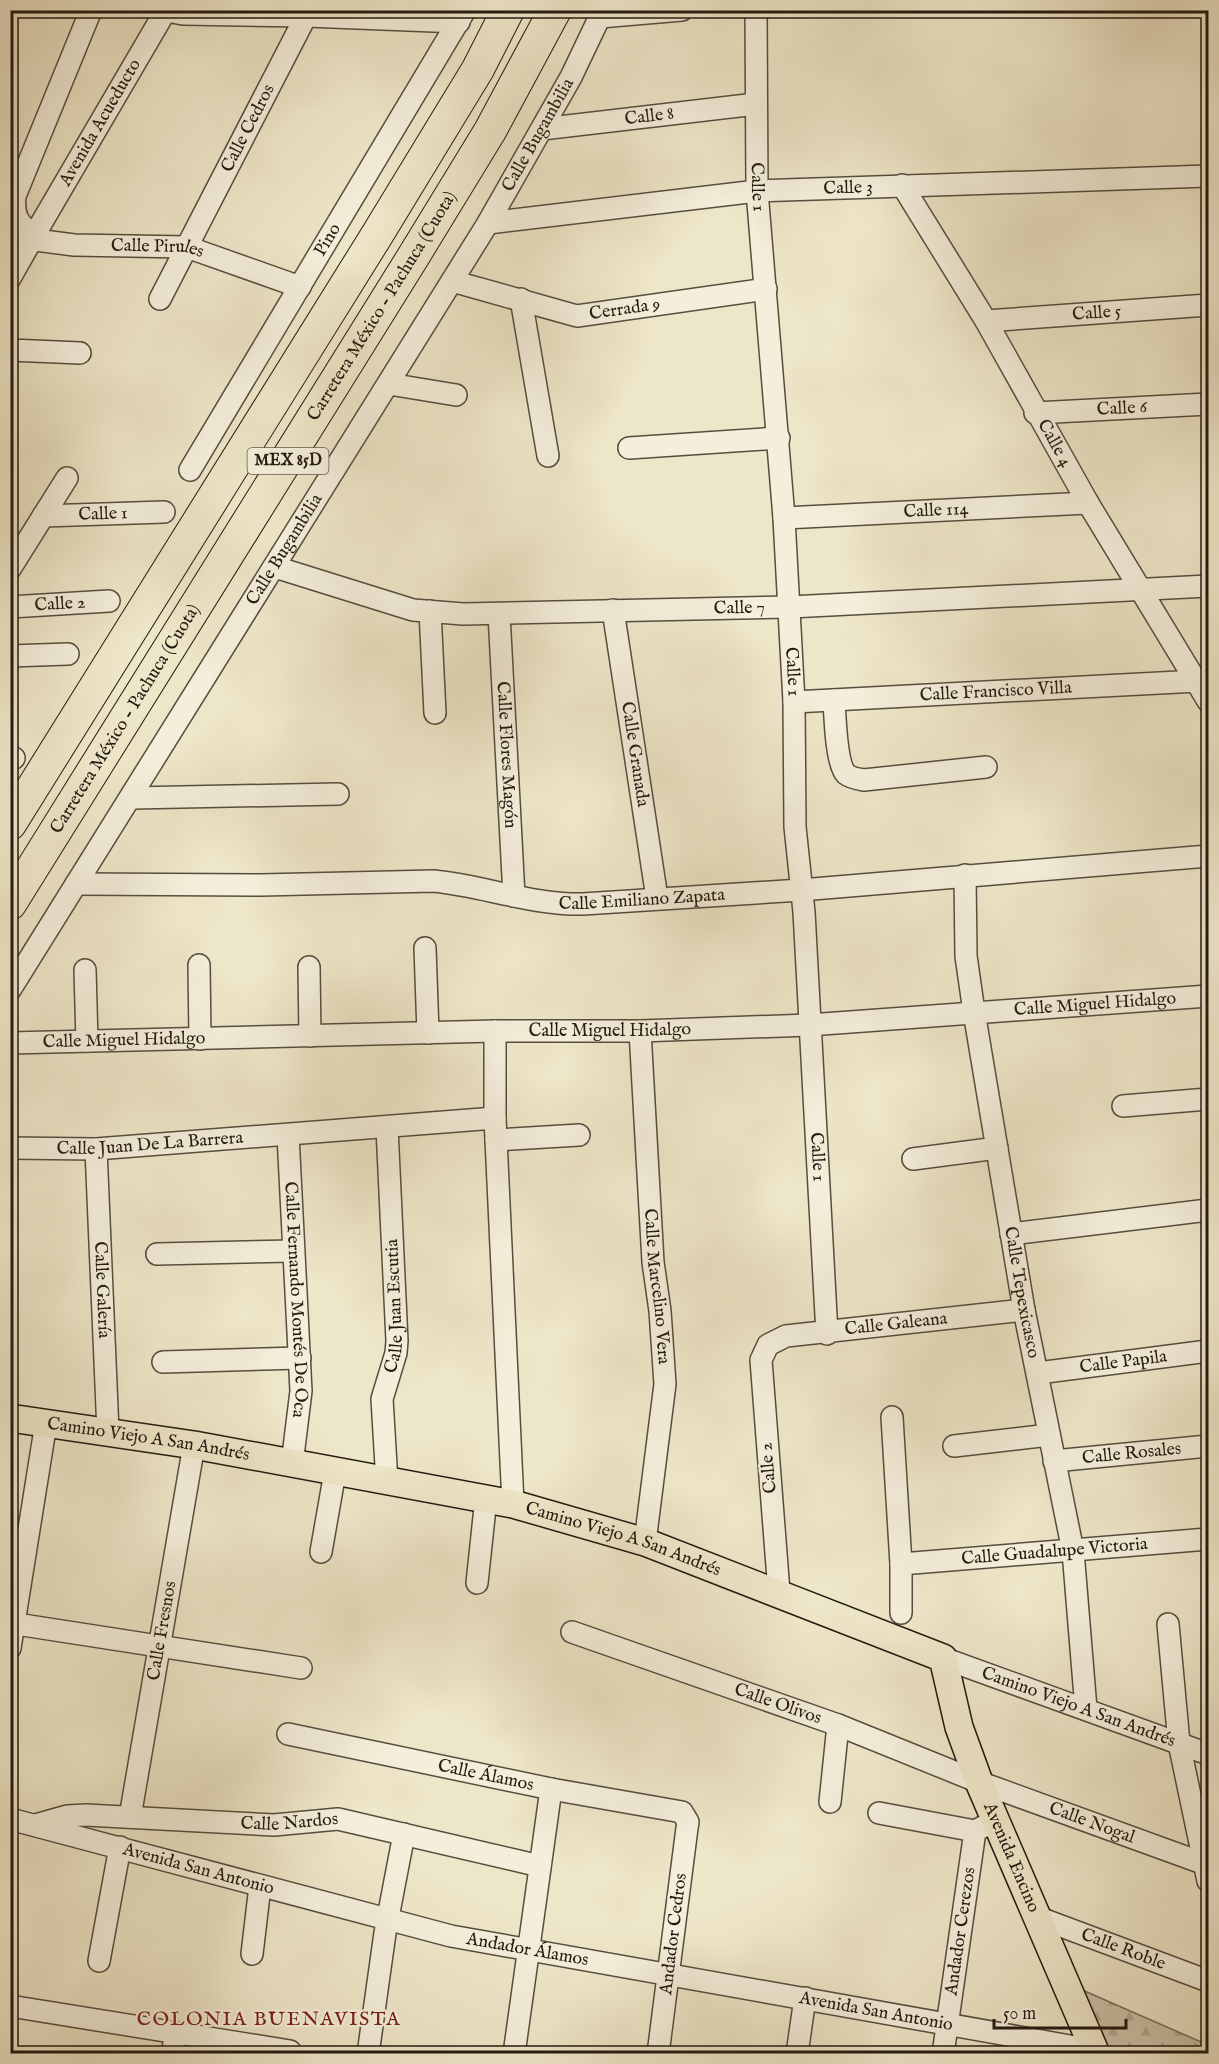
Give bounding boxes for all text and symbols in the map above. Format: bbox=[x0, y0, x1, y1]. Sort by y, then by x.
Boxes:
street label: Avenida Acueducto bbox=[53, 55, 146, 191]
street label: Calle Bugambilia bbox=[497, 74, 580, 196]
street label: Calle Cedros bbox=[216, 80, 280, 176]
street label: Calle 8 bbox=[623, 102, 675, 131]
street label: Calle 1 bbox=[745, 162, 770, 213]
street label: Calle 3 bbox=[823, 176, 873, 200]
street label: Carretera México - Pachuca (Cuota) bbox=[302, 187, 462, 426]
street label: Pino bbox=[309, 219, 346, 261]
street label: Calle Pirules bbox=[111, 234, 207, 264]
street label: Cerrada 9 bbox=[588, 293, 662, 326]
street label: Calle 5 bbox=[1071, 300, 1123, 326]
street label: Calle 6 bbox=[1096, 396, 1148, 421]
street label: Calle 4 bbox=[1032, 415, 1077, 471]
road number: MEX 85D bbox=[248, 448, 328, 474]
street label: Calle Bugambilia bbox=[241, 489, 328, 610]
street label: Calle 114 bbox=[903, 497, 969, 524]
street label: Calle 1 bbox=[78, 502, 128, 526]
street label: Calle 2 bbox=[34, 591, 86, 617]
street label: Calle 7 bbox=[713, 596, 765, 620]
street label: Carretera México - Pachuca (Cuota) bbox=[45, 600, 205, 838]
street label: Calle 1 bbox=[780, 646, 805, 697]
street label: Calle Francisco Villa bbox=[919, 676, 1073, 707]
street label: Calle Flores Magón bbox=[491, 681, 522, 829]
street label: Calle Granada bbox=[616, 700, 654, 809]
street label: Calle Emiliano Zapata bbox=[558, 883, 726, 916]
street label: Calle Miguel Hidalgo bbox=[1013, 987, 1177, 1022]
street label: Calle Miguel Hidalgo bbox=[529, 1018, 692, 1043]
street label: Calle Miguel Hidalgo bbox=[42, 1027, 206, 1054]
street label: Calle Juan De La Barrera bbox=[56, 1126, 244, 1161]
street label: Calle 1 bbox=[805, 1132, 830, 1182]
street label: Calle Fernando Montés De Oca bbox=[279, 1181, 313, 1419]
street label: Calle Marcelino Vera bbox=[639, 1208, 675, 1365]
street label: Calle Tepexicasco bbox=[999, 1225, 1045, 1361]
street label: Calle Juan Escutia bbox=[379, 1238, 409, 1376]
street label: Calle Galería bbox=[88, 1241, 116, 1339]
street label: Calle Galeana bbox=[844, 1307, 949, 1341]
street label: Calle Papila bbox=[1078, 1345, 1169, 1379]
street label: Camino Viejo A San Andrés bbox=[46, 1412, 251, 1467]
street label: Calle Rosales bbox=[1081, 1437, 1182, 1470]
street label: Calle 2 bbox=[755, 1442, 783, 1494]
street label: Camino Viejo A San Andrés bbox=[523, 1497, 724, 1582]
street label: Calle Guadalupe Victoria bbox=[960, 1532, 1149, 1571]
street label: Calle Fresnos bbox=[142, 1579, 182, 1682]
street label: Camino Viejo A San Andrés bbox=[978, 1661, 1178, 1753]
street label: Calle Olivos bbox=[731, 1678, 825, 1730]
street label: Calle Álamos bbox=[436, 1754, 536, 1797]
street label: Calle Nogal bbox=[1046, 1797, 1138, 1849]
street label: Avenida Encino bbox=[977, 1798, 1045, 1916]
street label: Calle Nardos bbox=[240, 1808, 339, 1837]
street label: Avenida San Antonio bbox=[119, 1838, 277, 1900]
street label: Andador Cerezos bbox=[940, 1866, 981, 1998]
street label: Andador Cedros bbox=[655, 1872, 693, 1997]
street label: Calle Roble bbox=[1078, 1923, 1169, 1976]
street label: Andador Álamos bbox=[464, 1927, 590, 1972]
street label: Avenida San Antonio bbox=[796, 1986, 955, 2037]
scale bar bbox=[994, 1992, 1126, 2030]
text: 50 m bbox=[1003, 2003, 1036, 2026]
district label: COLONIA BUENAVISTA bbox=[137, 2007, 401, 2032]

